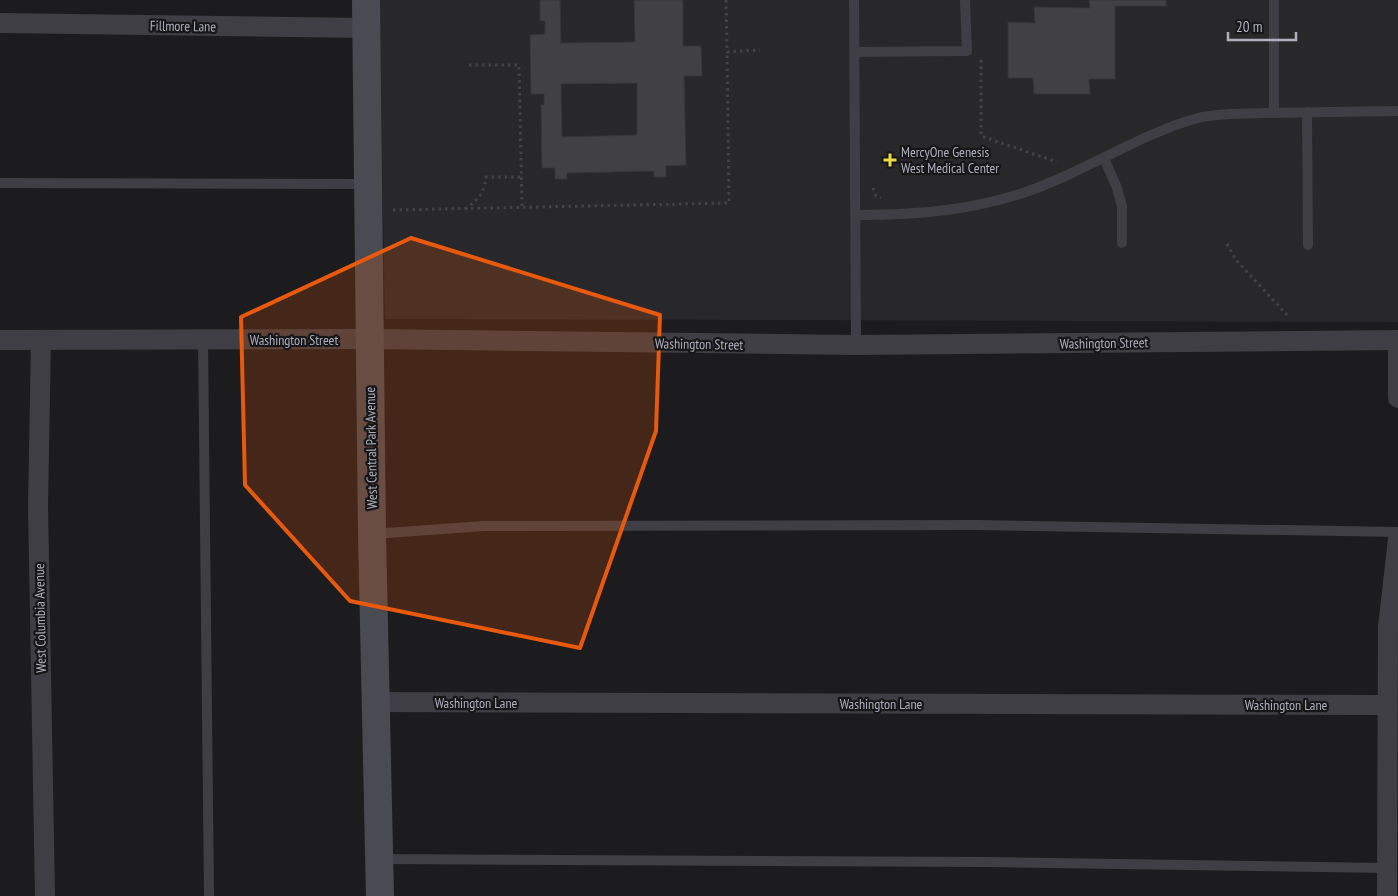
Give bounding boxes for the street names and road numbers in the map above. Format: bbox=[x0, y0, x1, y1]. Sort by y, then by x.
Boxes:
street label: Fillmore Lane bbox=[150, 16, 216, 36]
street label: Washington Street bbox=[250, 331, 338, 349]
street label: Washington Street bbox=[1060, 333, 1149, 353]
street label: Washington Street bbox=[655, 334, 744, 354]
street label: West Central Park Avenue bbox=[361, 387, 381, 509]
street label: West Columbia Avenue bbox=[30, 563, 50, 673]
street label: Washington Lane bbox=[435, 694, 518, 712]
street label: Washington Lane bbox=[840, 695, 923, 713]
street label: Washington Lane bbox=[1245, 696, 1328, 714]

